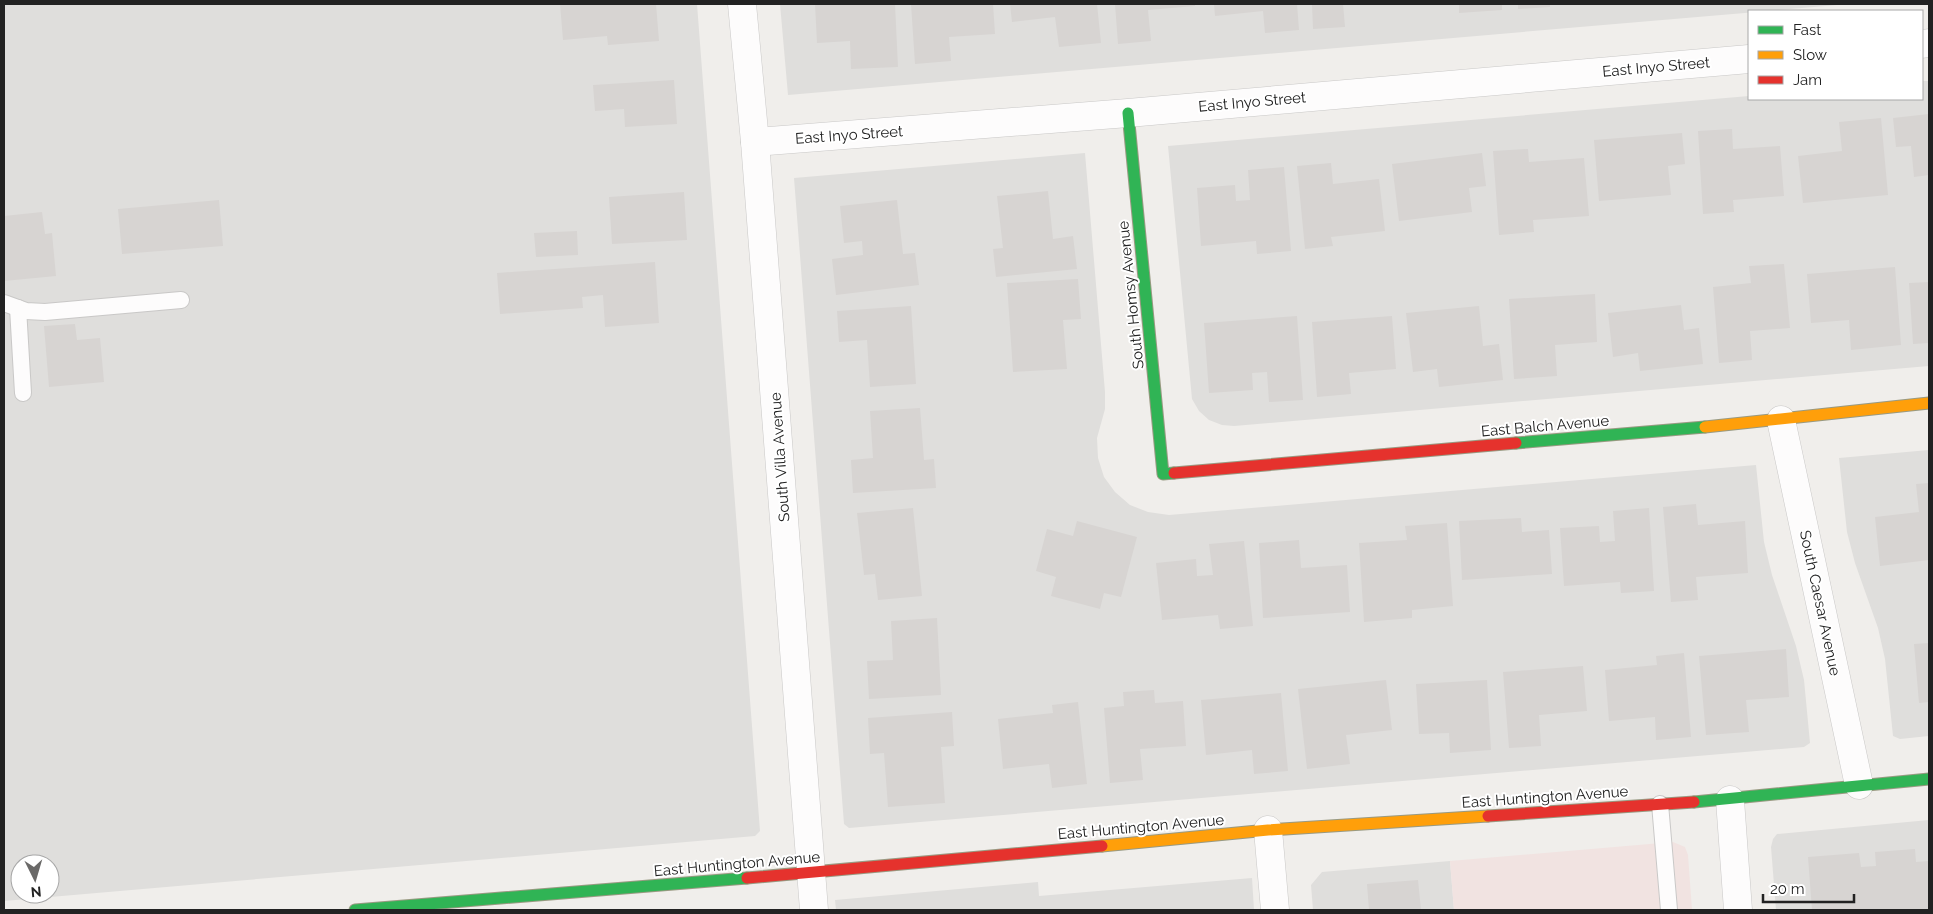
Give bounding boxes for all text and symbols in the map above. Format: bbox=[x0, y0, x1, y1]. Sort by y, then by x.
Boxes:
legend bbox=[1748, 10, 1923, 100]
text: Fast bbox=[1793, 21, 1821, 39]
text: Slow bbox=[1793, 46, 1827, 64]
street label: East Inyo Street bbox=[1601, 53, 1711, 81]
text: Jam bbox=[1793, 71, 1822, 89]
street label: East Inyo Street bbox=[1197, 88, 1307, 116]
street label: East Inyo Street bbox=[795, 122, 903, 148]
street label: South Homsy Avenue bbox=[1114, 220, 1148, 370]
street label: South Villa Avenue bbox=[766, 391, 794, 522]
street label: East Balch Avenue bbox=[1480, 411, 1610, 441]
street label: South Caesar Avenue bbox=[1796, 529, 1844, 678]
street label: East Huntington Avenue bbox=[1461, 782, 1629, 812]
street label: East Huntington Avenue bbox=[1057, 811, 1225, 843]
street label: East Huntington Avenue bbox=[653, 848, 821, 880]
north arrow bbox=[10, 854, 60, 904]
scale bar bbox=[1763, 872, 1854, 904]
text: 20 m bbox=[1770, 880, 1805, 898]
text: N bbox=[30, 884, 42, 900]

